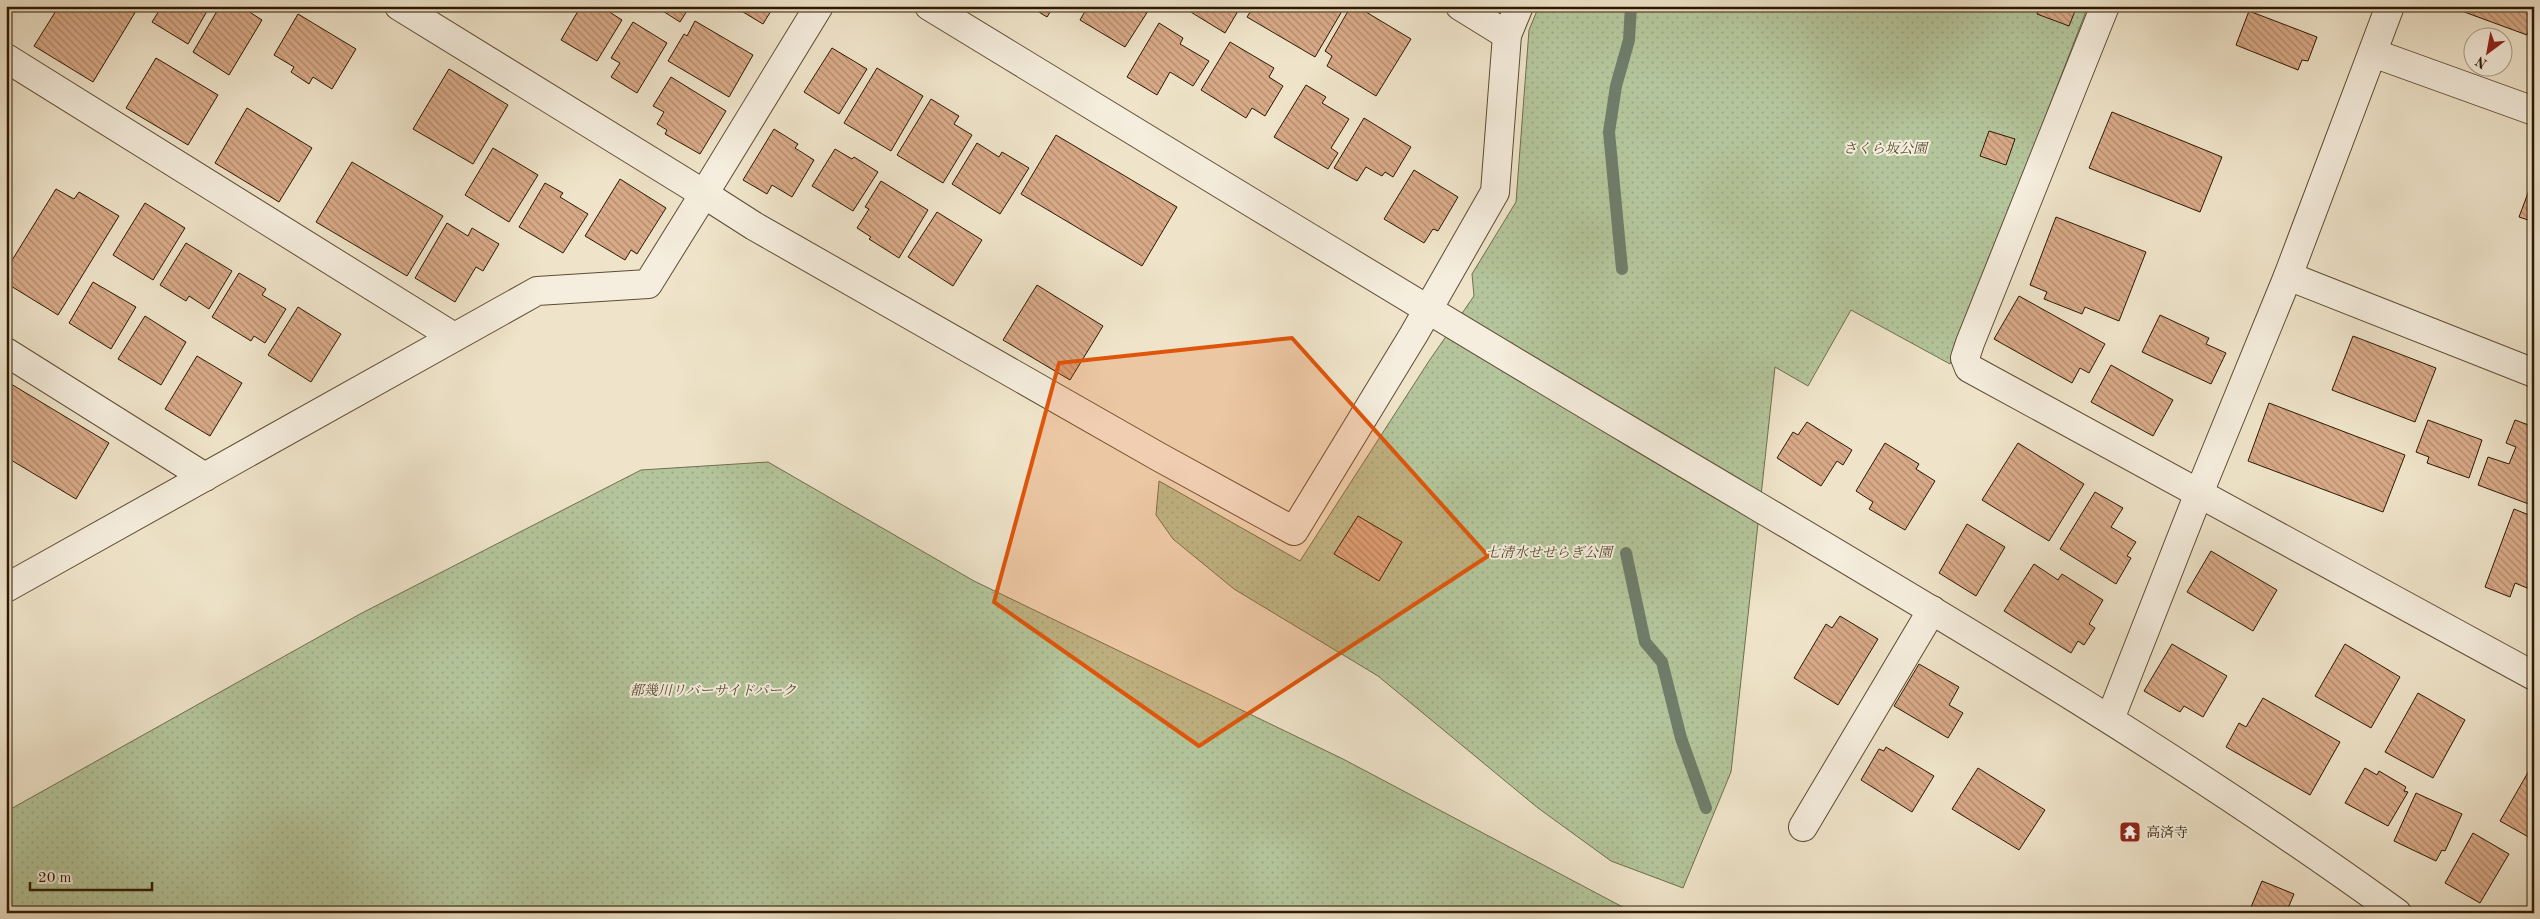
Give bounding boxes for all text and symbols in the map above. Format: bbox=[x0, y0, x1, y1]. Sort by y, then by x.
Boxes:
north arrow bbox=[2462, 28, 2512, 78]
text: N bbox=[2473, 53, 2490, 71]
park label: さくら坂公園 bbox=[1843, 141, 1929, 156]
park label: 七清水せせらぎ公園 bbox=[1486, 545, 1614, 560]
park label: 都幾川リバーサイドパーク bbox=[630, 683, 796, 698]
temple icon: 高済寺 bbox=[2118, 820, 2142, 844]
place label: 高済寺 bbox=[2146, 825, 2188, 840]
scale bar bbox=[30, 859, 152, 891]
text: 20 m bbox=[38, 871, 72, 886]

